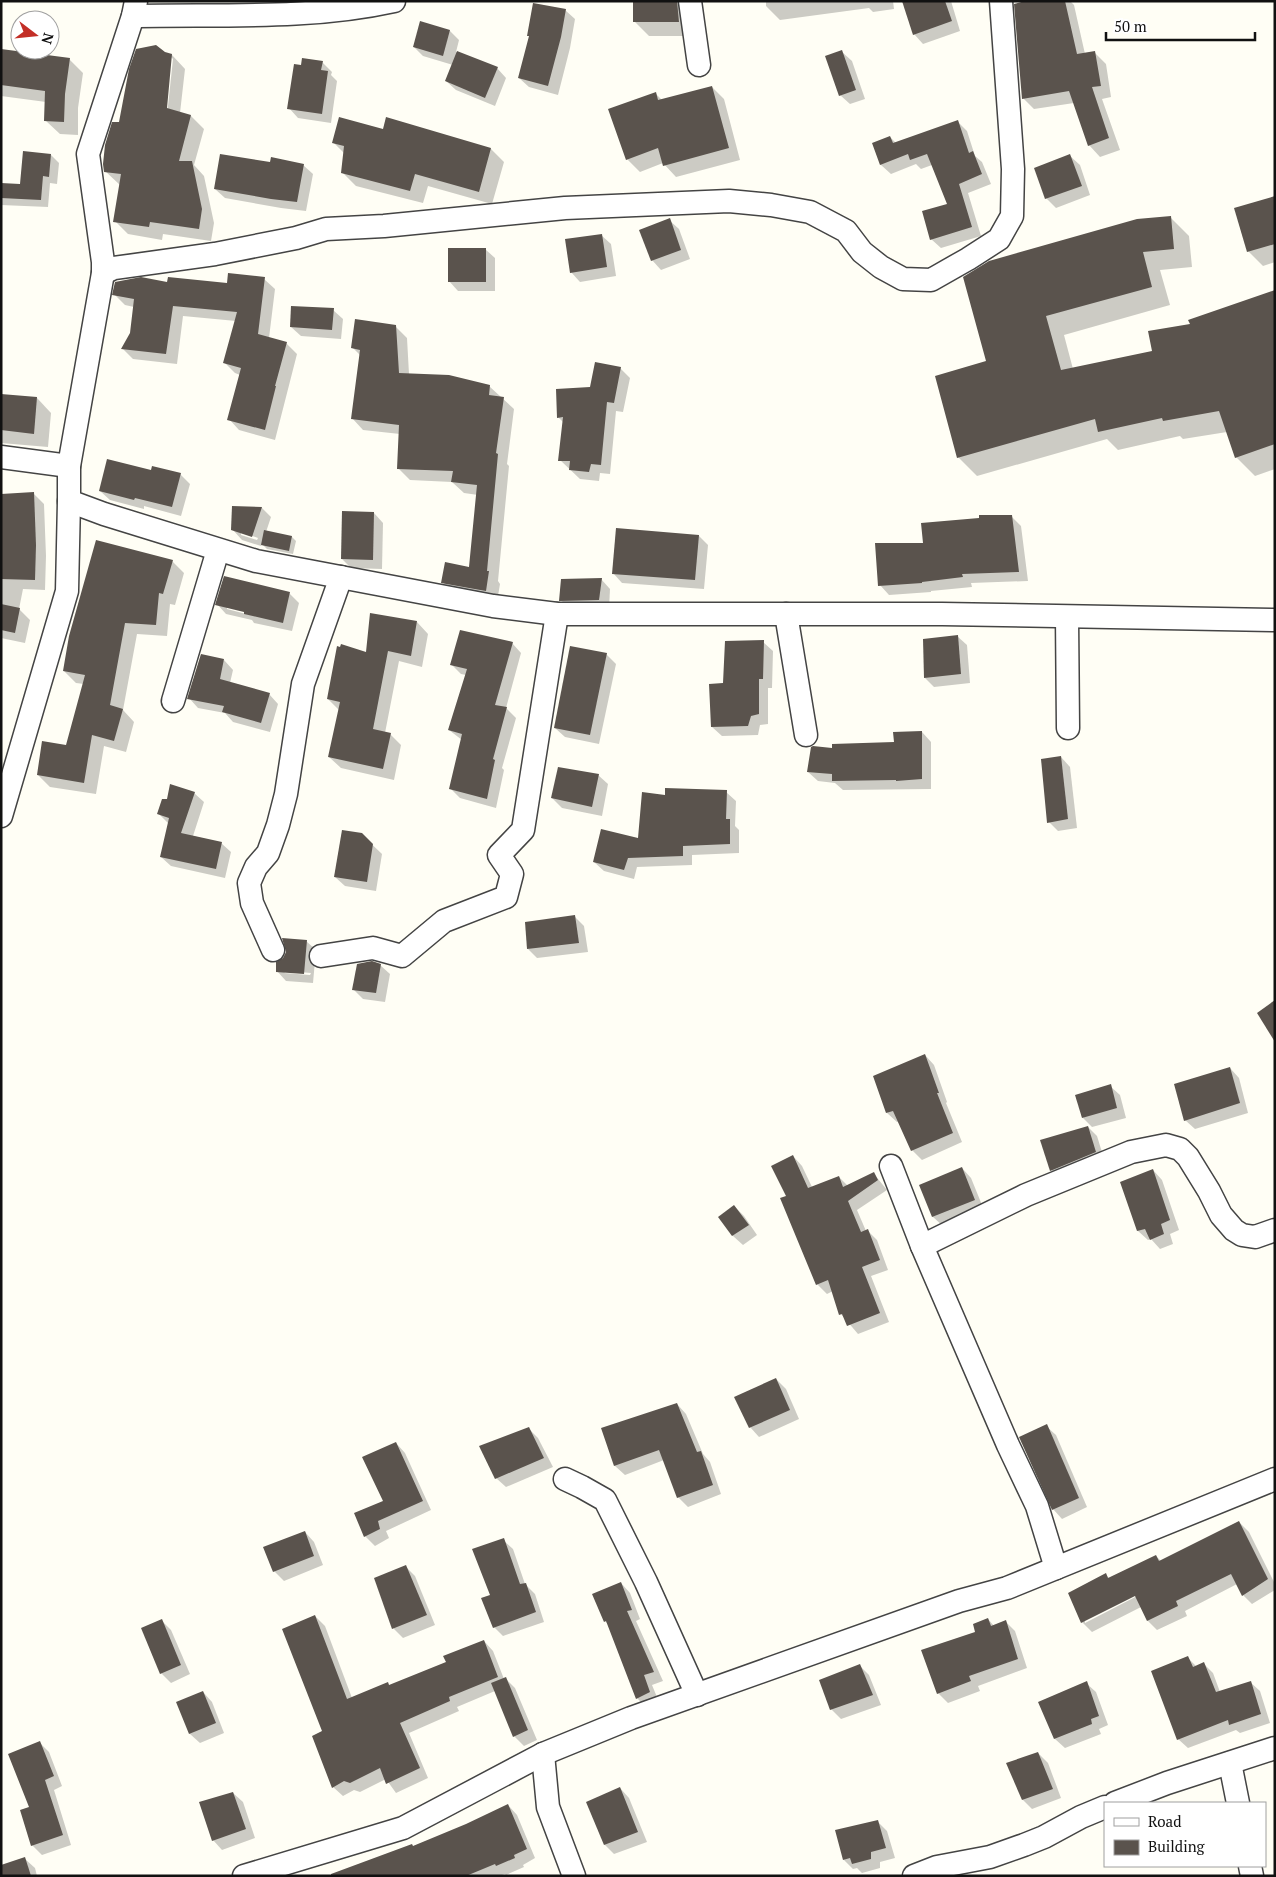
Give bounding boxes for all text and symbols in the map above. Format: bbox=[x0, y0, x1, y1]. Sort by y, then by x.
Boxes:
north arrow bbox=[10, 10, 60, 60]
scale bar bbox=[1106, 10, 1255, 42]
text: 50 m bbox=[1114, 16, 1147, 36]
text: N bbox=[37, 31, 59, 47]
legend bbox=[1104, 1802, 1266, 1867]
text: Road bbox=[1148, 1811, 1181, 1831]
text: Building bbox=[1148, 1836, 1206, 1856]

